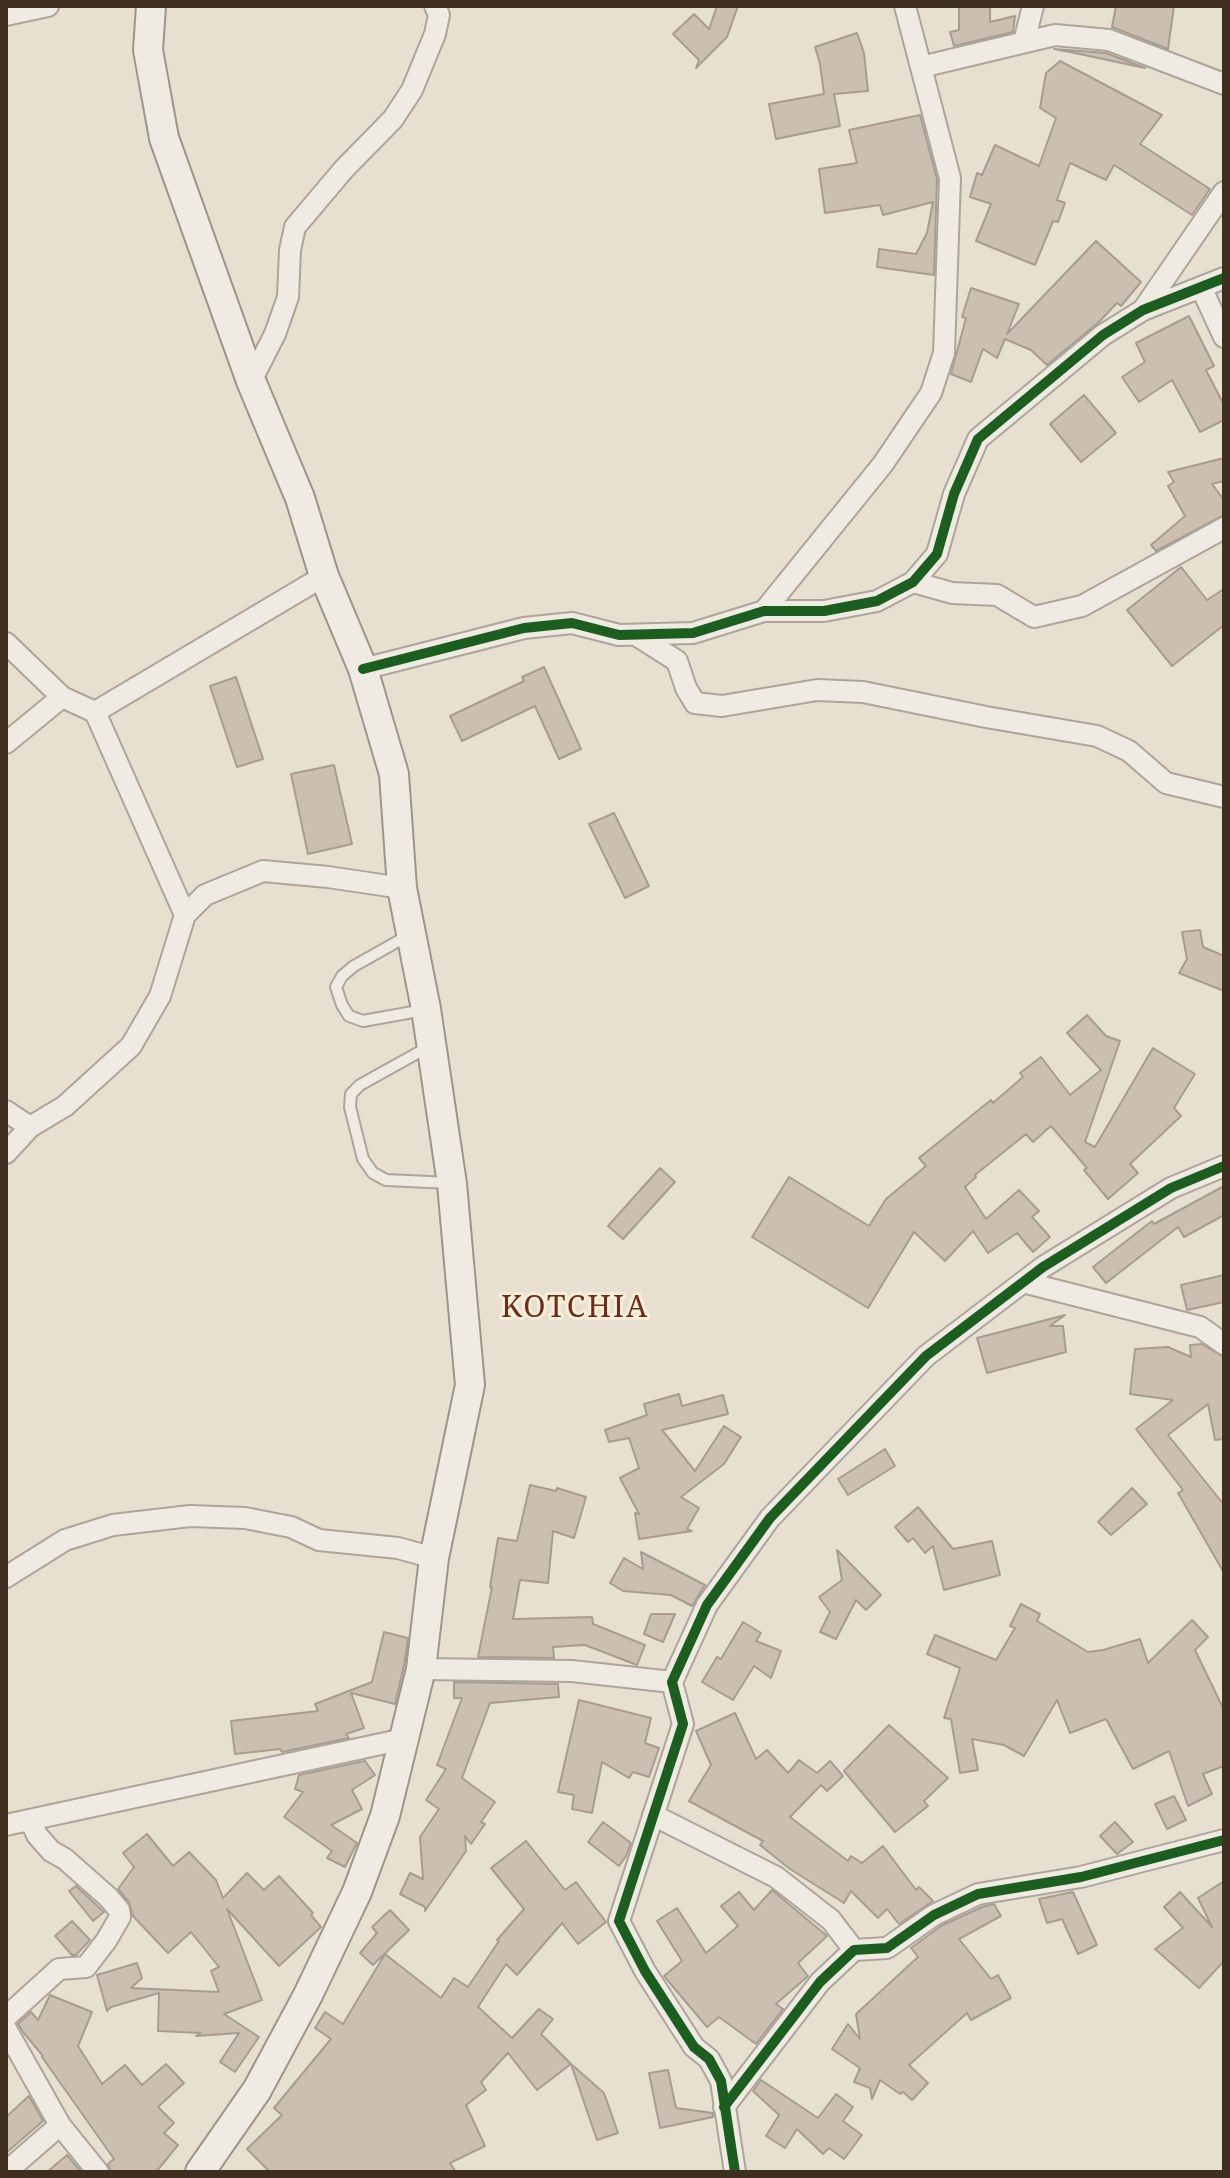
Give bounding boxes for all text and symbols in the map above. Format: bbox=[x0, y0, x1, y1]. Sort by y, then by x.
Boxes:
district label: KOTCHIA bbox=[501, 1290, 649, 1326]

